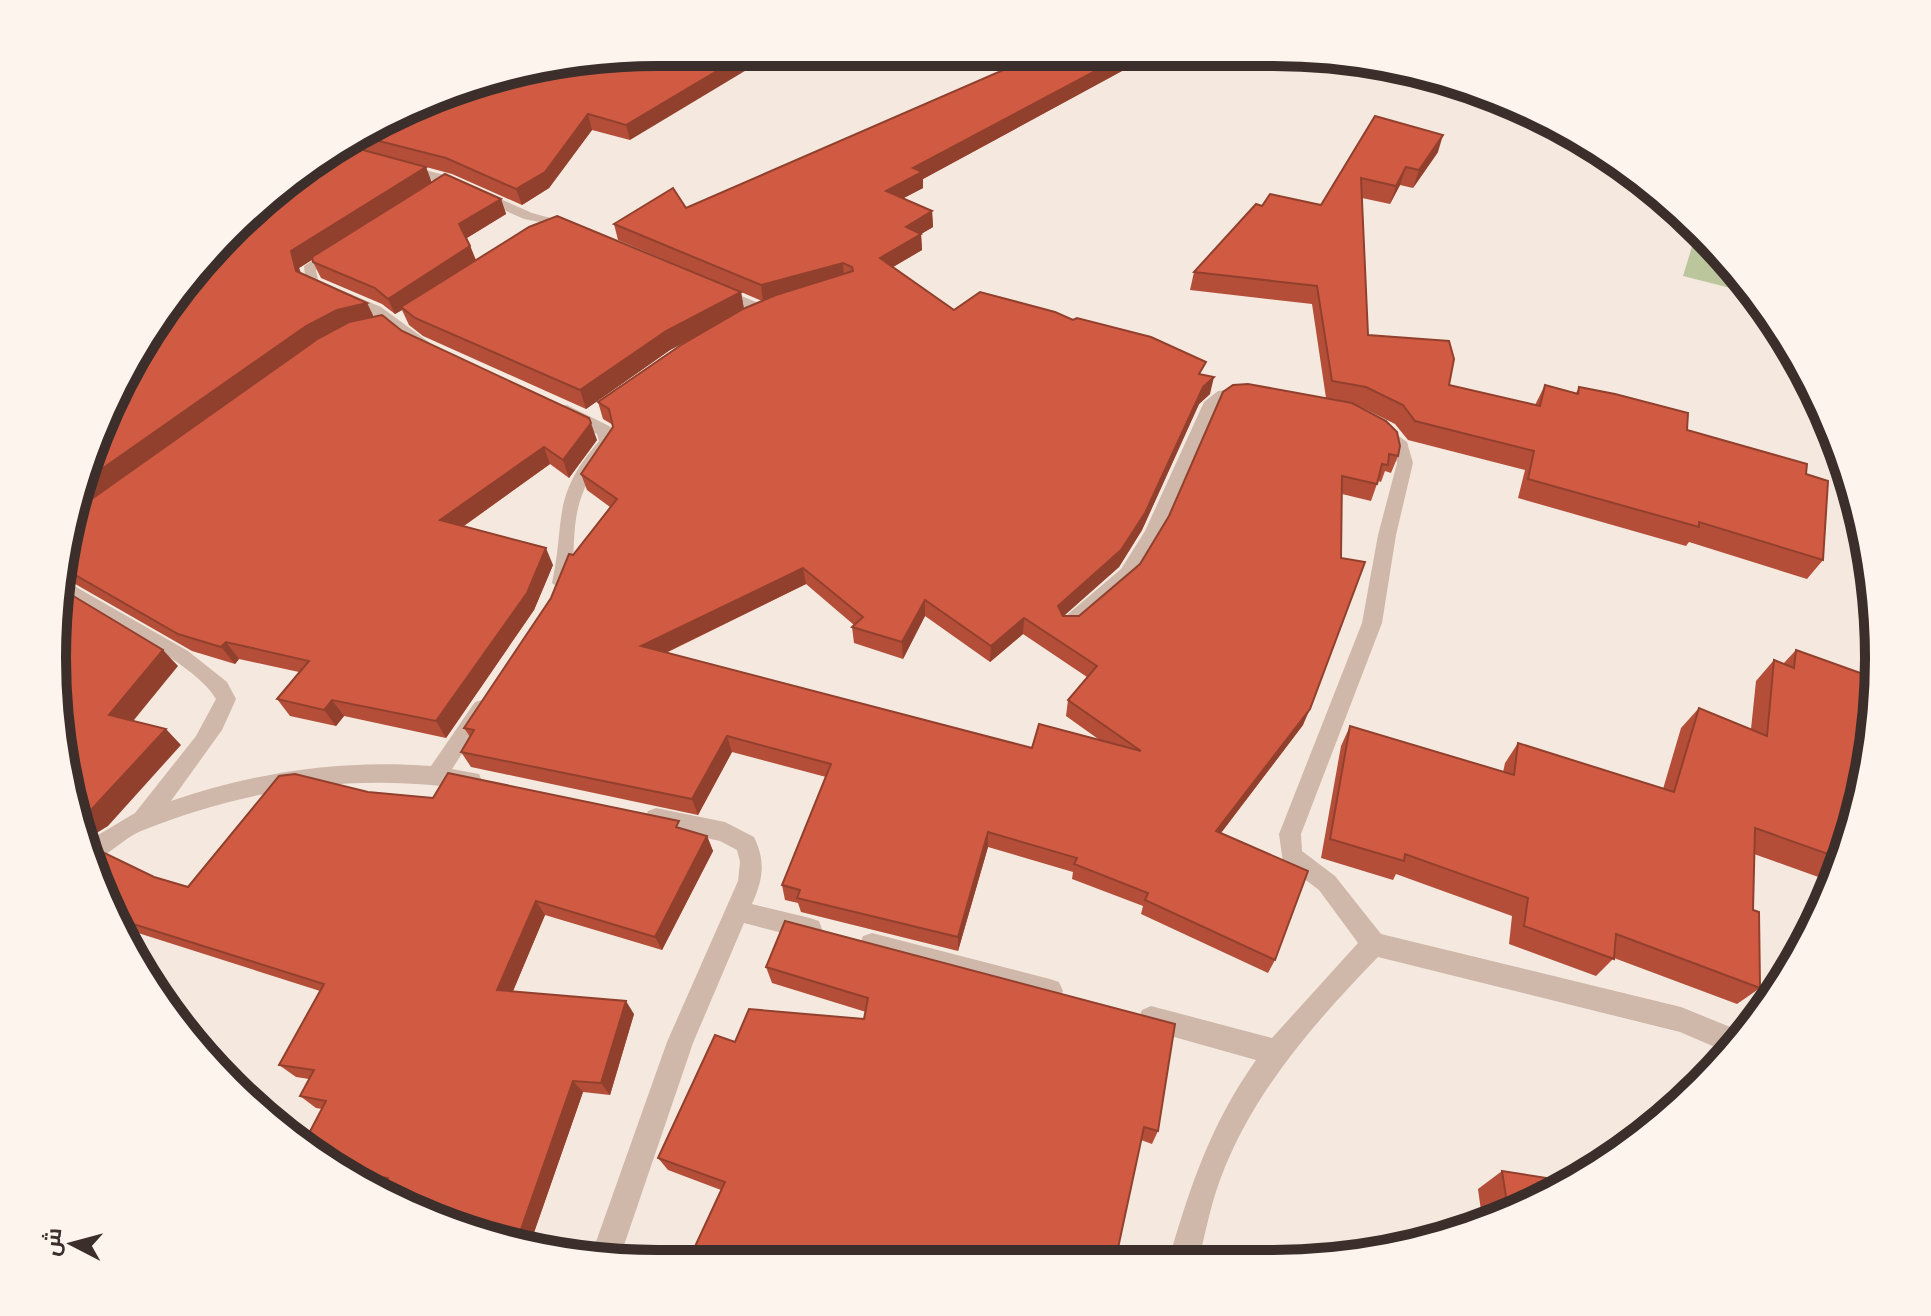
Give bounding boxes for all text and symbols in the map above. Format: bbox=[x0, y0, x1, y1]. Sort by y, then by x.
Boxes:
north arrow bbox=[32, 1204, 112, 1284]
text: ش bbox=[37, 1226, 68, 1257]

